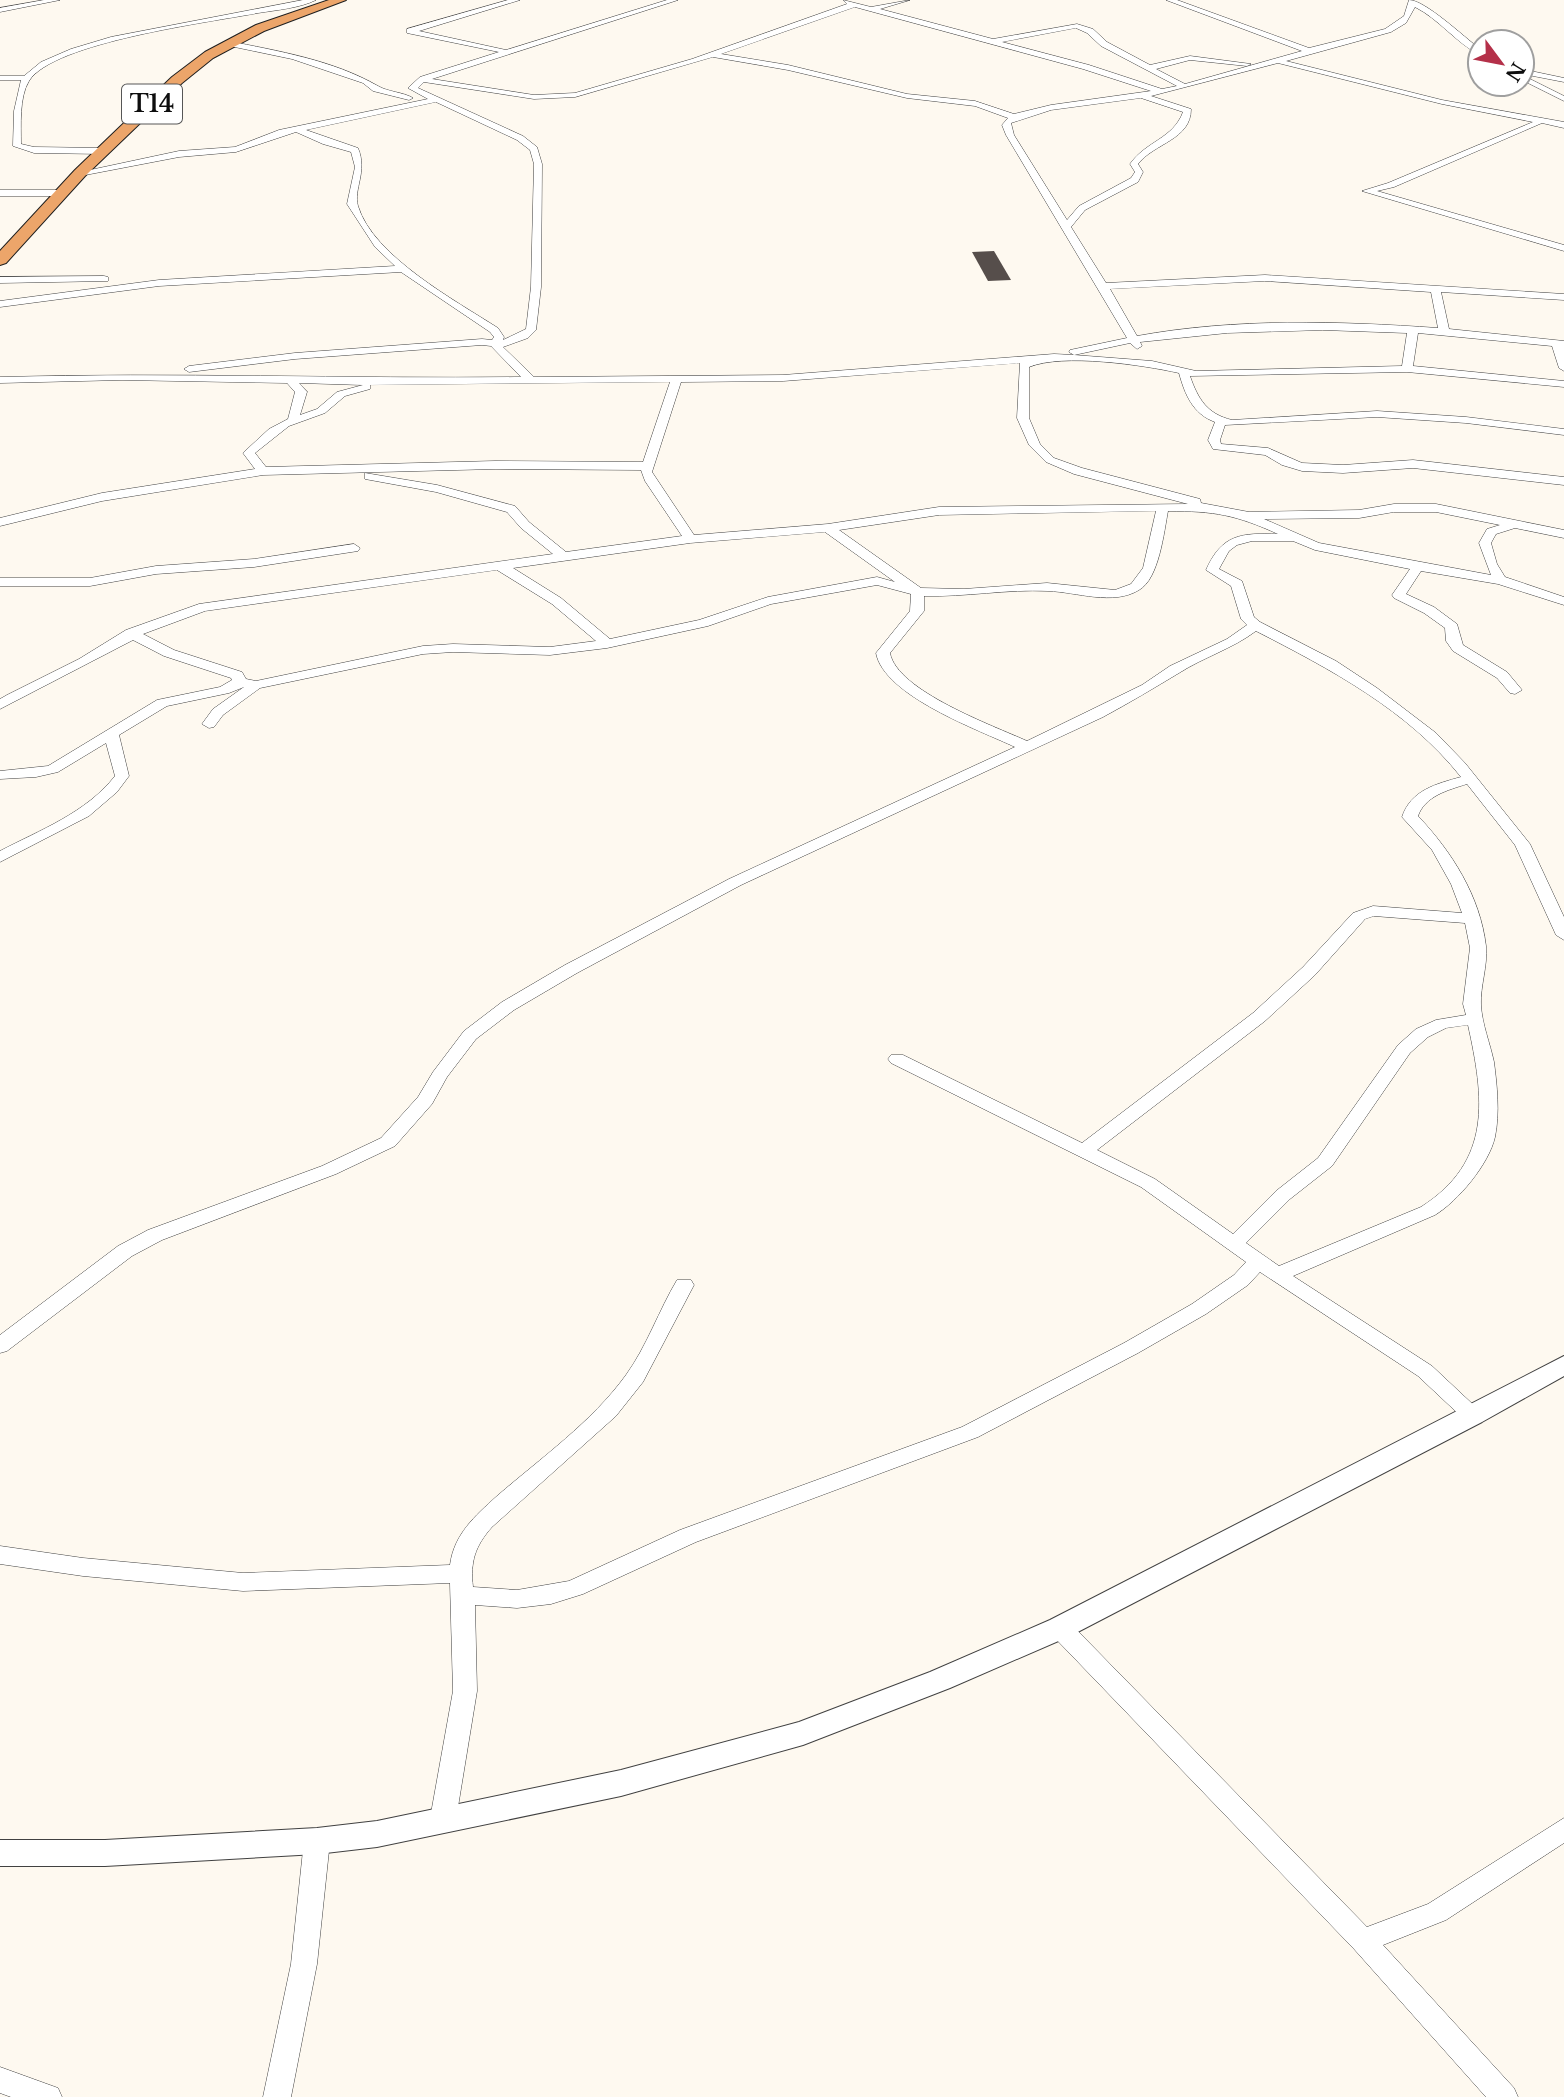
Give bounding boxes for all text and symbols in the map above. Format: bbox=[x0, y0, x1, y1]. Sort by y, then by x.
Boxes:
north arrow bbox=[1466, 28, 1536, 98]
text: N bbox=[1500, 58, 1529, 86]
road number: T14 bbox=[122, 85, 182, 124]

